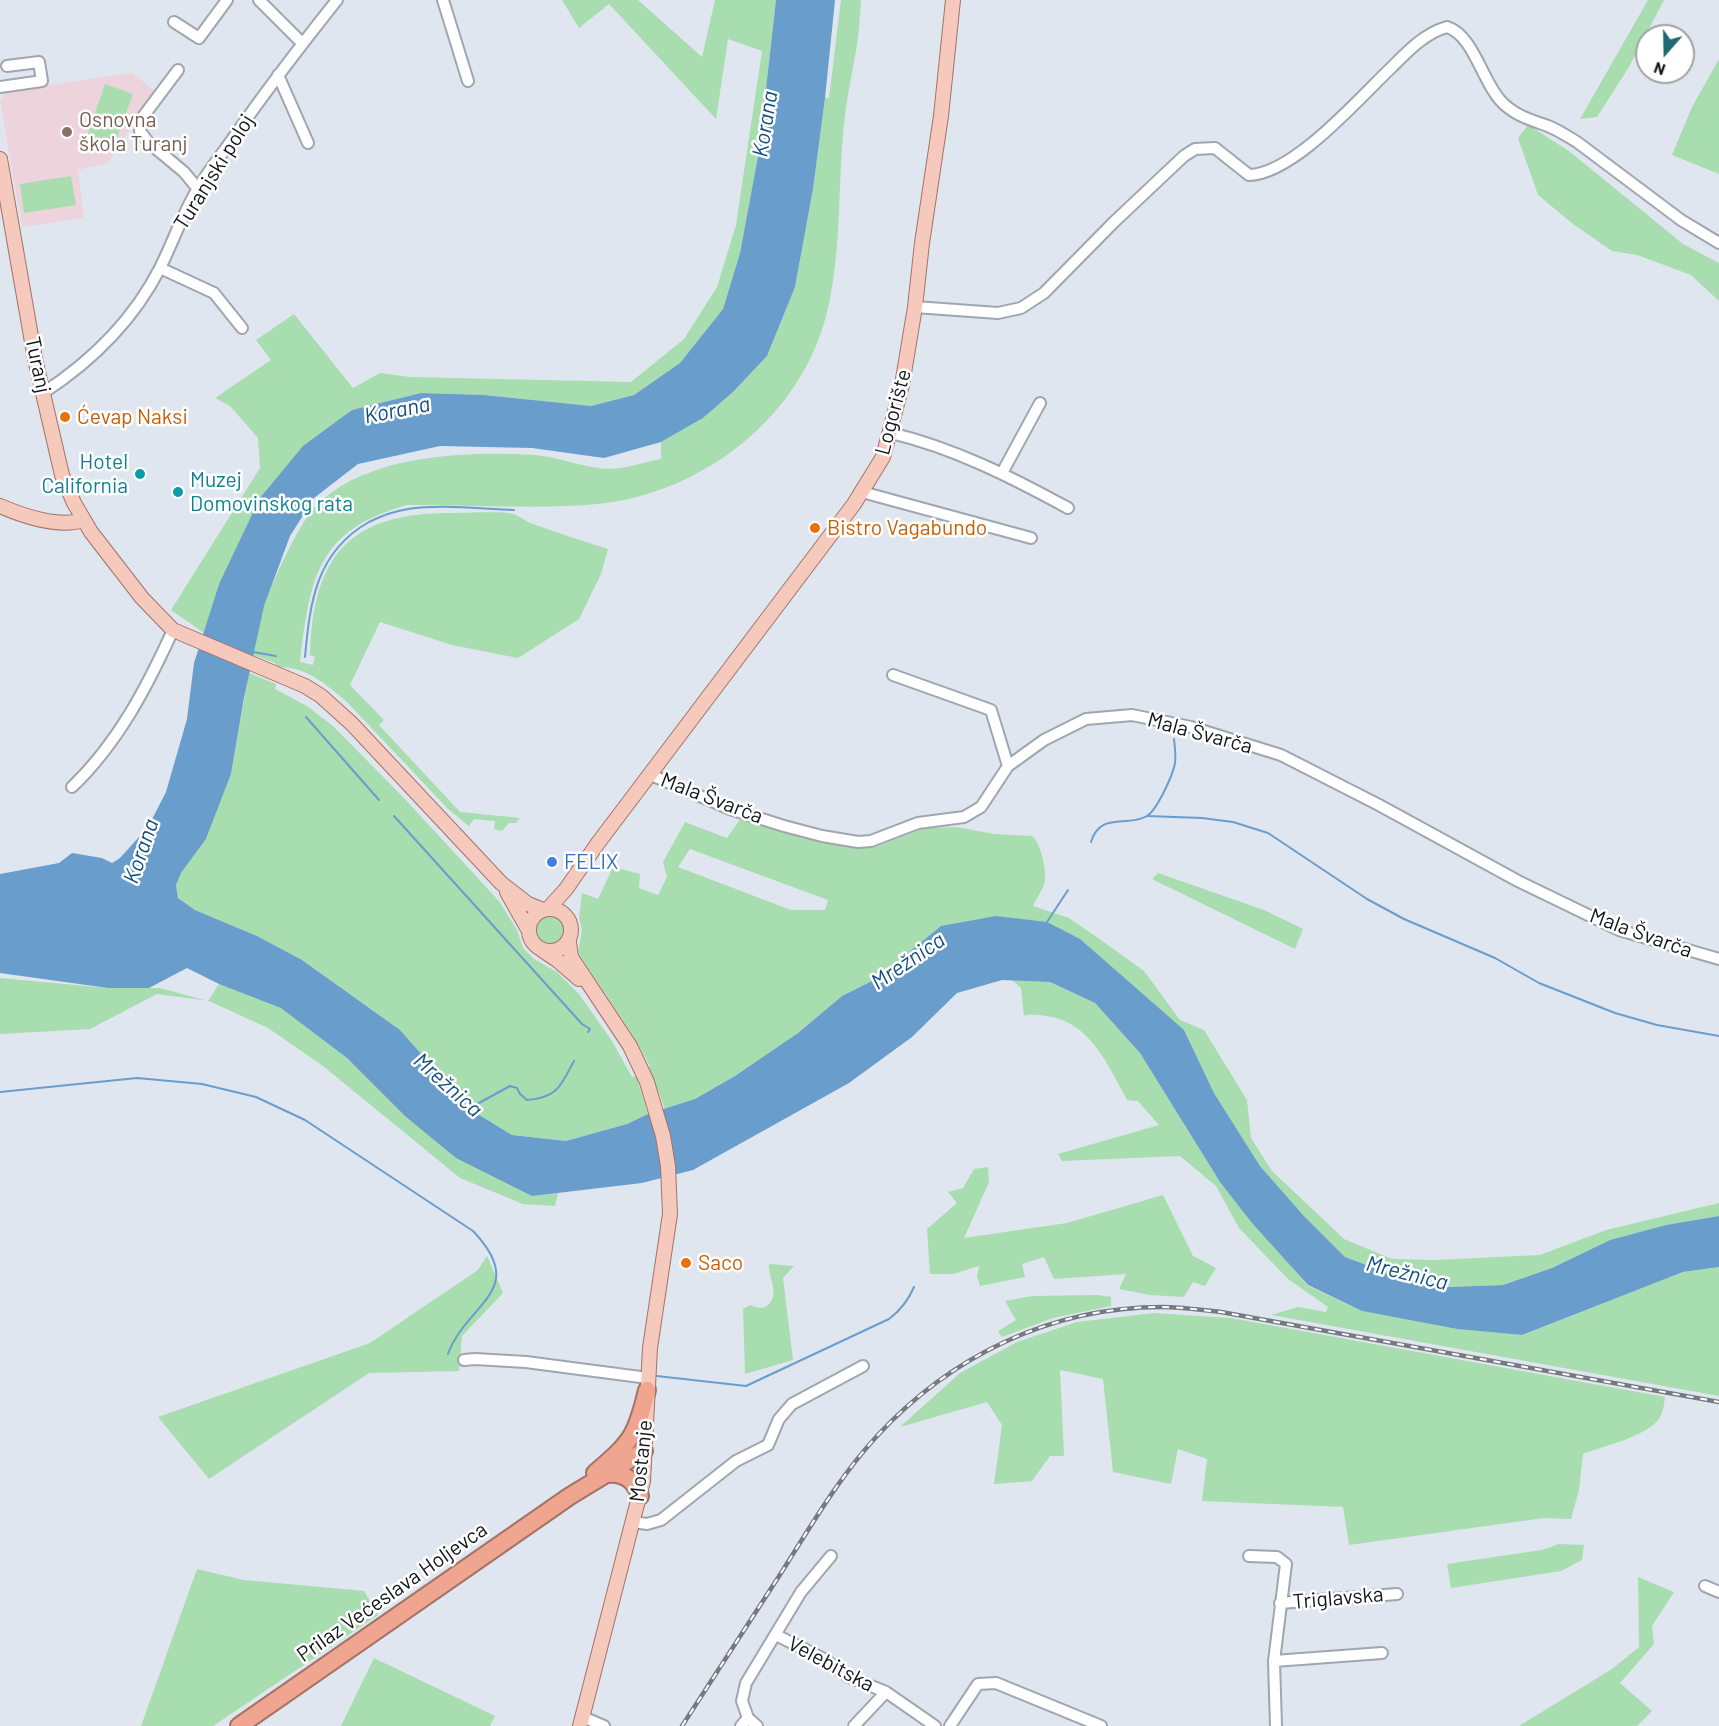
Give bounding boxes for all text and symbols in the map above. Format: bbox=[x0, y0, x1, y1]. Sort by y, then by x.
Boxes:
north arrow bbox=[1635, 24, 1695, 84]
text: N bbox=[1651, 59, 1668, 80]
water label: Korana bbox=[747, 89, 783, 159]
place label: Osnovna škola Turanj bbox=[79, 107, 188, 157]
street label: Turanjski poloj bbox=[168, 110, 260, 234]
marker: Osnovna škola Turanj bbox=[60, 125, 74, 139]
street label: Turanj bbox=[20, 334, 56, 396]
street label: Logorište bbox=[869, 366, 917, 458]
water label: Korana bbox=[362, 391, 432, 429]
place label: Ćevap Naksi bbox=[77, 404, 188, 430]
marker: Ćevap Naksi bbox=[58, 410, 72, 424]
place label: Hotel California bbox=[42, 449, 128, 499]
marker: Hotel California bbox=[133, 467, 147, 481]
place label: Muzej Domovinskog rata bbox=[190, 467, 353, 517]
marker: Muzej Domovinskog rata bbox=[171, 485, 185, 499]
place label: Bistro Vagabundo bbox=[827, 515, 987, 541]
marker: Bistro Vagabundo bbox=[808, 521, 822, 535]
street label: Mala Švarča bbox=[1145, 707, 1255, 759]
street label: Mala Švarča bbox=[657, 767, 767, 829]
water label: Korana bbox=[118, 815, 164, 887]
place label: FELIX bbox=[564, 849, 618, 875]
marker: FELIX bbox=[545, 855, 559, 869]
street label: Mala Švarča bbox=[1586, 903, 1696, 963]
water label: Mrežnica bbox=[866, 927, 950, 995]
water label: Mrežnica bbox=[408, 1047, 488, 1123]
place label: Saco bbox=[698, 1250, 743, 1276]
water label: Mrežnica bbox=[1363, 1250, 1451, 1296]
marker: Saco bbox=[679, 1256, 693, 1270]
street label: Mostanje bbox=[624, 1419, 658, 1503]
street label: Prilaz Većeslava Holjevca bbox=[292, 1517, 492, 1667]
street label: Triglavska bbox=[1292, 1581, 1384, 1615]
street label: Velebitska bbox=[784, 1631, 878, 1697]

